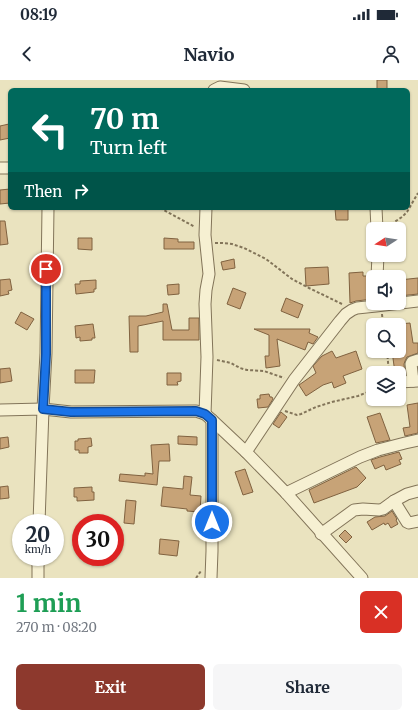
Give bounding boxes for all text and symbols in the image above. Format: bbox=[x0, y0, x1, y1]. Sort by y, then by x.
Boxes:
text: 08:19 bbox=[20, 5, 58, 24]
icon: back bbox=[16, 43, 38, 65]
text: Navio bbox=[183, 43, 235, 66]
icon: person bbox=[380, 43, 402, 65]
text: 70 m bbox=[90, 101, 159, 137]
icon: left bbox=[24, 104, 76, 156]
text: Turn left bbox=[90, 136, 167, 159]
icon: right bbox=[70, 180, 92, 202]
text: Then bbox=[24, 182, 62, 201]
north arrow bbox=[366, 222, 406, 262]
map controls bbox=[366, 222, 406, 406]
pin bbox=[29, 252, 63, 286]
icon: arrive bbox=[35, 258, 57, 280]
button: sound bbox=[366, 270, 406, 310]
button: search bbox=[366, 318, 406, 358]
button: layers bbox=[366, 366, 406, 406]
position arrow bbox=[191, 501, 233, 543]
speed limit sign: 30 bbox=[72, 514, 124, 566]
text: 20 bbox=[26, 522, 50, 547]
text: km/h bbox=[25, 543, 51, 556]
text: 1 min bbox=[16, 588, 81, 619]
button: close bbox=[360, 591, 402, 633]
text: 270 m · 08:20 bbox=[16, 619, 97, 636]
button: Exit bbox=[16, 664, 205, 710]
button: Share bbox=[213, 664, 402, 710]

